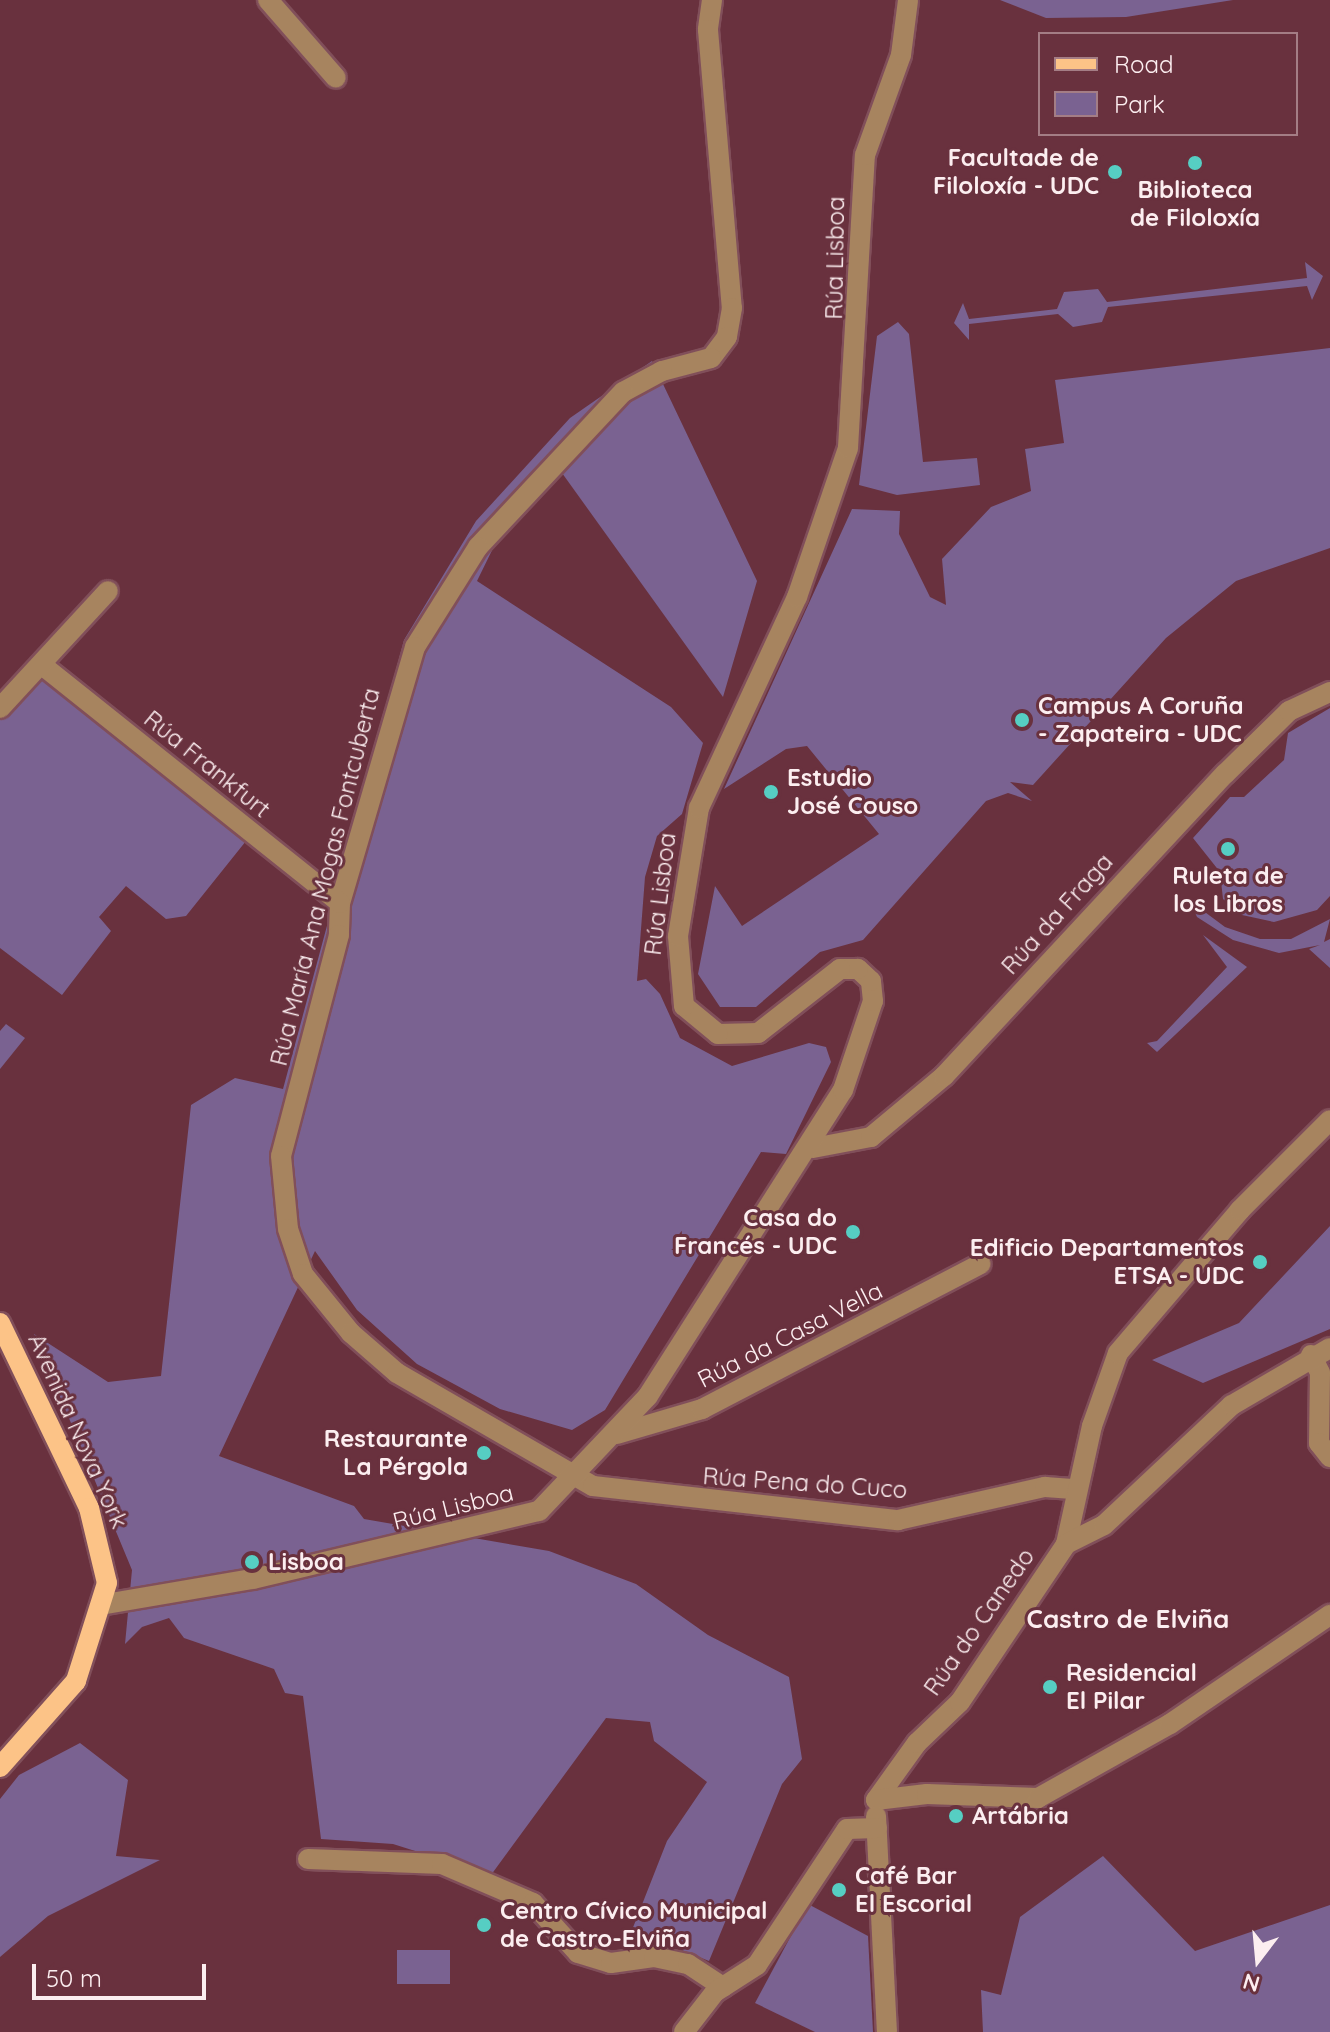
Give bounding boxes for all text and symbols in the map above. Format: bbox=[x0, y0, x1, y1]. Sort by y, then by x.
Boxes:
legend bbox=[1038, 32, 1298, 136]
text: Road bbox=[1114, 49, 1174, 79]
text: Park bbox=[1114, 89, 1165, 119]
place label: Facultade de Filoloxía - UDC bbox=[933, 144, 1099, 200]
marker: Biblioteca de Filoloxía bbox=[1186, 154, 1204, 172]
marker: Facultade de Filoloxía - UDC bbox=[1106, 163, 1124, 181]
place label: Biblioteca de Filoloxía bbox=[1130, 176, 1260, 232]
street label: Rúa Lisboa bbox=[820, 196, 850, 320]
street label: Rúa María Ana Mogas Fontcuberta bbox=[264, 685, 386, 1069]
place label: Campus A Coruña - Zapateira - UDC bbox=[1038, 692, 1244, 748]
street label: Rúa Frankfurt bbox=[138, 704, 276, 824]
marker: Campus A Coruña - Zapateira - UDC bbox=[1013, 711, 1031, 729]
place label: Estudio José Couso bbox=[787, 764, 918, 820]
marker: Estudio José Couso bbox=[762, 783, 780, 801]
street label: Rúa Lisboa bbox=[638, 831, 682, 957]
marker: Ruleta de los Libros bbox=[1219, 840, 1237, 858]
street label: Rúa da Fraga bbox=[995, 848, 1119, 980]
place label: Ruleta de los Libros bbox=[1172, 862, 1284, 918]
place label: Casa do Francés - UDC bbox=[674, 1204, 837, 1260]
marker: Casa do Francés - UDC bbox=[844, 1223, 862, 1241]
place label: Edificio Departamentos ETSA - UDC bbox=[970, 1234, 1244, 1290]
marker: Edificio Departamentos ETSA - UDC bbox=[1251, 1253, 1269, 1271]
street label: Rúa da Casa Vella bbox=[693, 1276, 887, 1394]
street label: Avenida Nova York bbox=[22, 1329, 134, 1533]
place label: Restaurante La Pérgola bbox=[324, 1425, 468, 1481]
marker: Restaurante La Pérgola bbox=[475, 1444, 493, 1462]
street label: Rúa Pena do Cuco bbox=[702, 1461, 908, 1505]
street label: Rúa Lisboa bbox=[390, 1478, 516, 1536]
street label: Rúa do Canedo bbox=[918, 1543, 1040, 1701]
place label: Lisboa bbox=[268, 1548, 344, 1576]
marker: Lisboa bbox=[243, 1553, 261, 1571]
district label: Castro de Elviña bbox=[1027, 1603, 1229, 1635]
place label: Residencial El Pilar bbox=[1066, 1659, 1197, 1715]
marker: Residencial El Pilar bbox=[1041, 1678, 1059, 1696]
place label: Artábria bbox=[972, 1802, 1069, 1830]
marker: Artábria bbox=[947, 1807, 965, 1825]
place label: Café Bar El Escorial bbox=[855, 1862, 972, 1918]
marker: Café Bar El Escorial bbox=[830, 1881, 848, 1899]
place label: Centro Cívico Municipal de Castro-Elviña bbox=[500, 1897, 767, 1953]
marker: Centro Cívico Municipal de Castro-Elviña bbox=[475, 1916, 493, 1934]
north arrow bbox=[1218, 1920, 1298, 2000]
scale bar bbox=[36, 1948, 210, 1998]
text: 50 m bbox=[46, 1963, 102, 1993]
text: N bbox=[1240, 1967, 1263, 1999]

